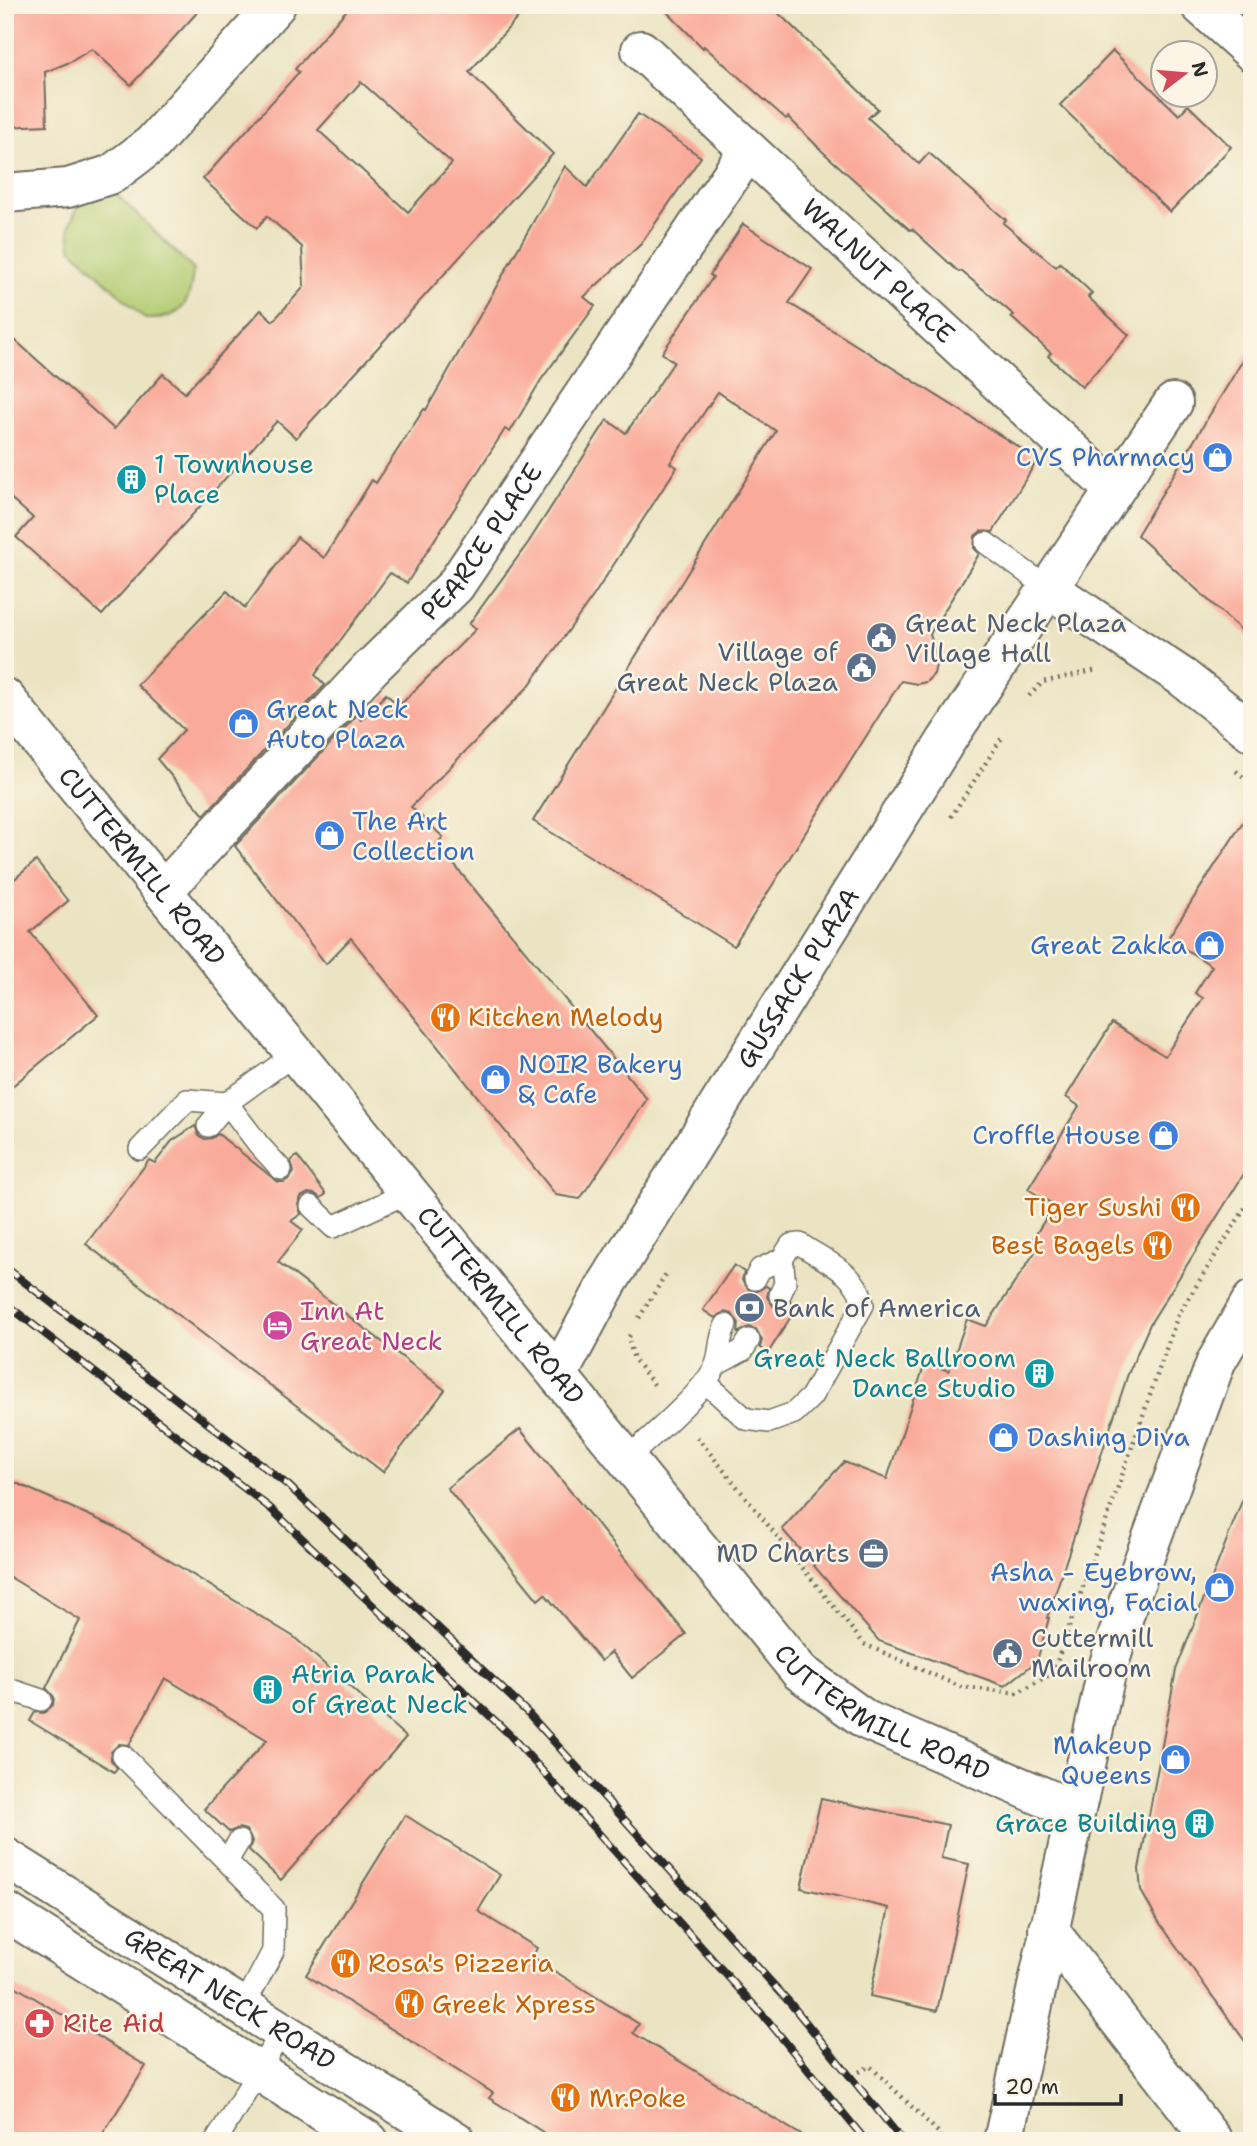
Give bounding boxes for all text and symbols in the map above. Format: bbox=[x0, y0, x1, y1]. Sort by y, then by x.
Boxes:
north arrow bbox=[1148, 38, 1218, 108]
text: N bbox=[1186, 59, 1214, 80]
street label: WALNUT PLACE bbox=[794, 190, 963, 350]
place label: CVS Pharmacy bbox=[1016, 439, 1195, 474]
shop icon: CVS Pharmacy bbox=[1201, 440, 1235, 474]
place label: 1 Townhouse Place bbox=[154, 446, 314, 511]
street label: PEARCE PLACE bbox=[412, 456, 550, 628]
building icon: 1 Townhouse Place bbox=[114, 462, 148, 496]
place label: Great Neck Plaza Village Hall bbox=[905, 605, 1127, 670]
public building icon: Great Neck Plaza Village Hall bbox=[865, 621, 899, 655]
place label: Village of Great Neck Plaza bbox=[616, 634, 839, 699]
public building icon: Village of Great Neck Plaza bbox=[844, 650, 878, 684]
place label: Great Neck Auto Plaza bbox=[266, 691, 409, 756]
shop icon: Great Neck Auto Plaza bbox=[226, 707, 260, 741]
street label: CUTTERMILL ROAD bbox=[51, 759, 234, 972]
place label: The Art Collection bbox=[352, 803, 475, 868]
shop icon: The Art Collection bbox=[312, 819, 346, 853]
street label: GUSSACK PLAZA bbox=[728, 881, 867, 1075]
place label: Great Zakka bbox=[1030, 927, 1187, 962]
shop icon: Great Zakka bbox=[1193, 928, 1227, 962]
place label: Kitchen Melody bbox=[468, 999, 664, 1034]
restaurant icon: Kitchen Melody bbox=[428, 1000, 462, 1034]
place label: NOIR Bakery & Cafe bbox=[518, 1046, 683, 1111]
shop icon: NOIR Bakery & Cafe bbox=[478, 1062, 512, 1096]
place label: Croffle House bbox=[972, 1117, 1141, 1152]
shop icon: Croffle House bbox=[1147, 1118, 1181, 1152]
place label: Tiger Sushi bbox=[1024, 1189, 1162, 1224]
restaurant icon: Tiger Sushi bbox=[1168, 1190, 1202, 1224]
street label: CUTTERMILL ROAD bbox=[410, 1198, 593, 1412]
place label: Best Bagels bbox=[991, 1227, 1135, 1262]
restaurant icon: Best Bagels bbox=[1141, 1228, 1175, 1262]
place label: Bank of America bbox=[773, 1290, 980, 1325]
bank icon: Bank of America bbox=[733, 1291, 767, 1325]
place label: Inn At Great Neck bbox=[300, 1293, 443, 1358]
hotel icon: Inn At Great Neck bbox=[260, 1309, 294, 1343]
place label: Great Neck Ballroom Dance Studio bbox=[753, 1340, 1016, 1405]
building icon: Great Neck Ballroom Dance Studio bbox=[1022, 1356, 1056, 1390]
place label: Dashing Diva bbox=[1027, 1419, 1190, 1454]
shop icon: Dashing Diva bbox=[987, 1420, 1021, 1454]
place label: MD Charts bbox=[716, 1535, 850, 1570]
office icon: MD Charts bbox=[856, 1536, 890, 1570]
place label: Asha - Eyebrow, waxing, Facial bbox=[990, 1554, 1197, 1619]
shop icon: Asha - Eyebrow, waxing, Facial bbox=[1203, 1570, 1237, 1604]
place label: Cuttermill Mailroom bbox=[1031, 1620, 1153, 1685]
street label: CUTTERMILL ROAD bbox=[767, 1636, 996, 1789]
public building icon: Cuttermill Mailroom bbox=[991, 1636, 1025, 1670]
place label: Atria Parak of Great Neck bbox=[291, 1656, 468, 1721]
building icon: Atria Parak of Great Neck bbox=[251, 1672, 285, 1706]
place label: Makeup Queens bbox=[1053, 1727, 1152, 1792]
shop icon: Makeup Queens bbox=[1158, 1743, 1192, 1777]
place label: Grace Building bbox=[995, 1805, 1177, 1840]
building icon: Grace Building bbox=[1183, 1806, 1217, 1840]
street label: GREAT NECK ROAD bbox=[118, 1919, 343, 2078]
place label: Rosa's Pizzeria bbox=[368, 1945, 554, 1980]
restaurant icon: Rosa's Pizzeria bbox=[328, 1946, 362, 1980]
place label: Greek Xpress bbox=[432, 1986, 596, 2021]
restaurant icon: Greek Xpress bbox=[392, 1987, 426, 2021]
place label: Rite Aid bbox=[63, 2005, 164, 2040]
pharmacy icon: Rite Aid bbox=[23, 2006, 57, 2040]
scale bar bbox=[995, 2062, 1120, 2106]
text: 20 m bbox=[1005, 2073, 1059, 2101]
place label: Mr.Poke bbox=[589, 2080, 687, 2115]
restaurant icon: Mr.Poke bbox=[549, 2081, 583, 2115]

